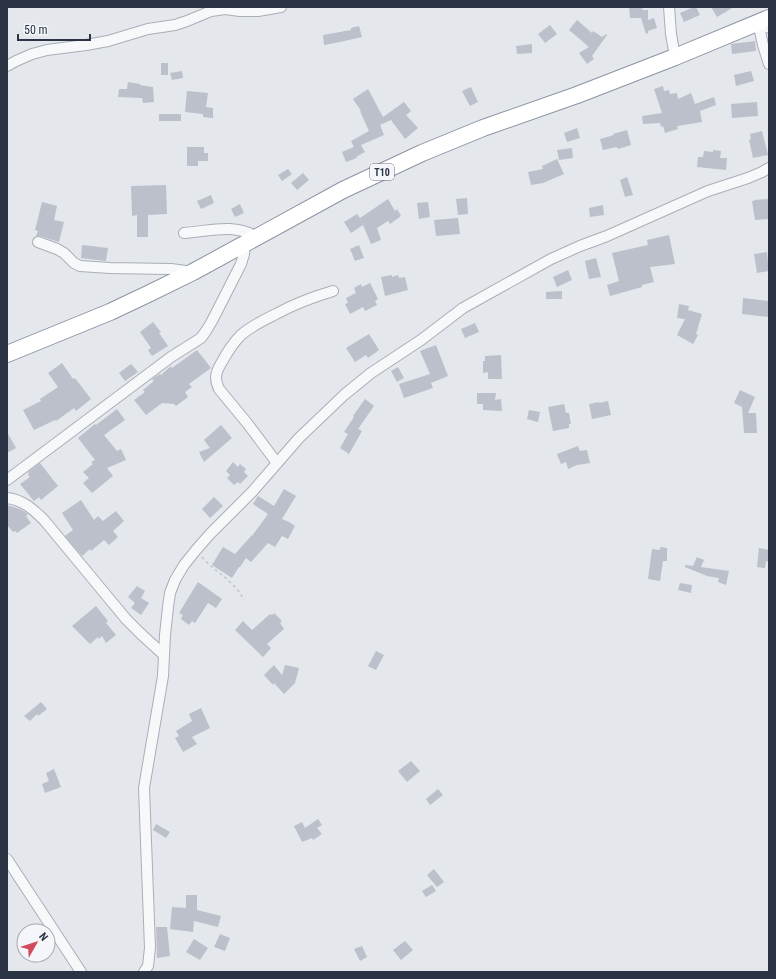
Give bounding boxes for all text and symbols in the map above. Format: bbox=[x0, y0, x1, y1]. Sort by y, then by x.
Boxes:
scale bar bbox=[18, 16, 90, 42]
text: 50 m bbox=[24, 23, 48, 37]
road number: T10 bbox=[370, 164, 394, 180]
north arrow bbox=[16, 923, 56, 963]
text: N bbox=[36, 930, 51, 944]

